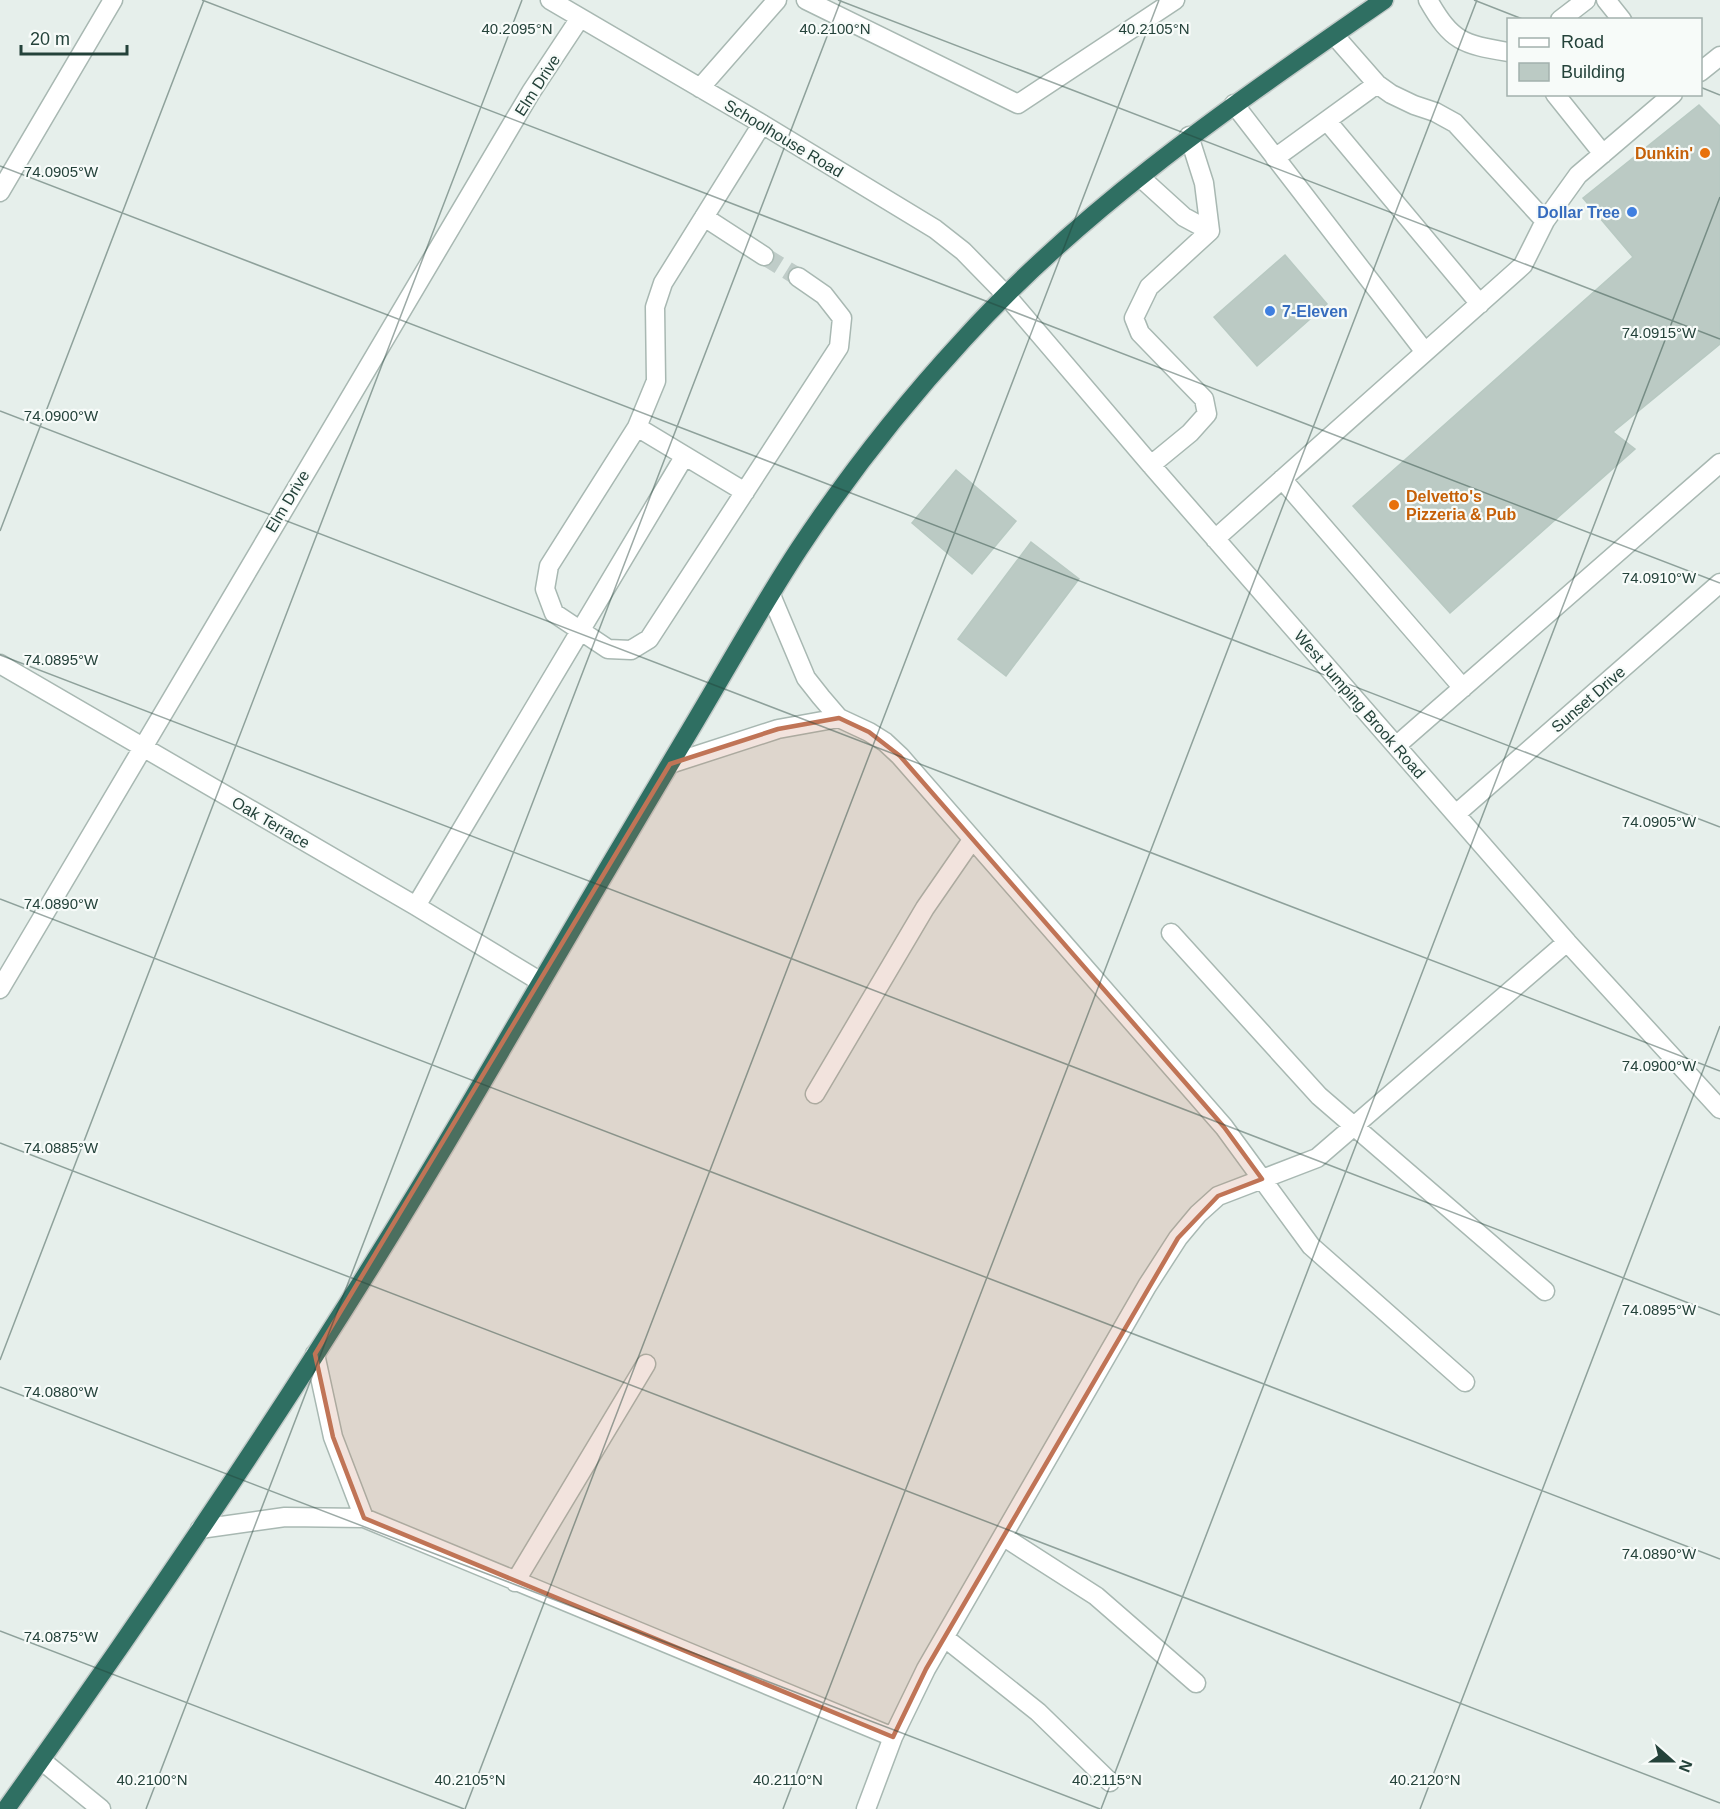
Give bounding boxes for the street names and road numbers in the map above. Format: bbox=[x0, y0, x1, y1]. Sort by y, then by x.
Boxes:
street label: Elm Drive bbox=[511, 51, 563, 119]
street label: Schoolhouse Road bbox=[721, 96, 846, 181]
street label: Elm Drive bbox=[262, 467, 313, 535]
street label: West Jumping Brook Road bbox=[1291, 627, 1428, 782]
street label: Sunset Drive bbox=[1548, 663, 1629, 736]
street label: Oak Terrace bbox=[229, 793, 313, 852]

